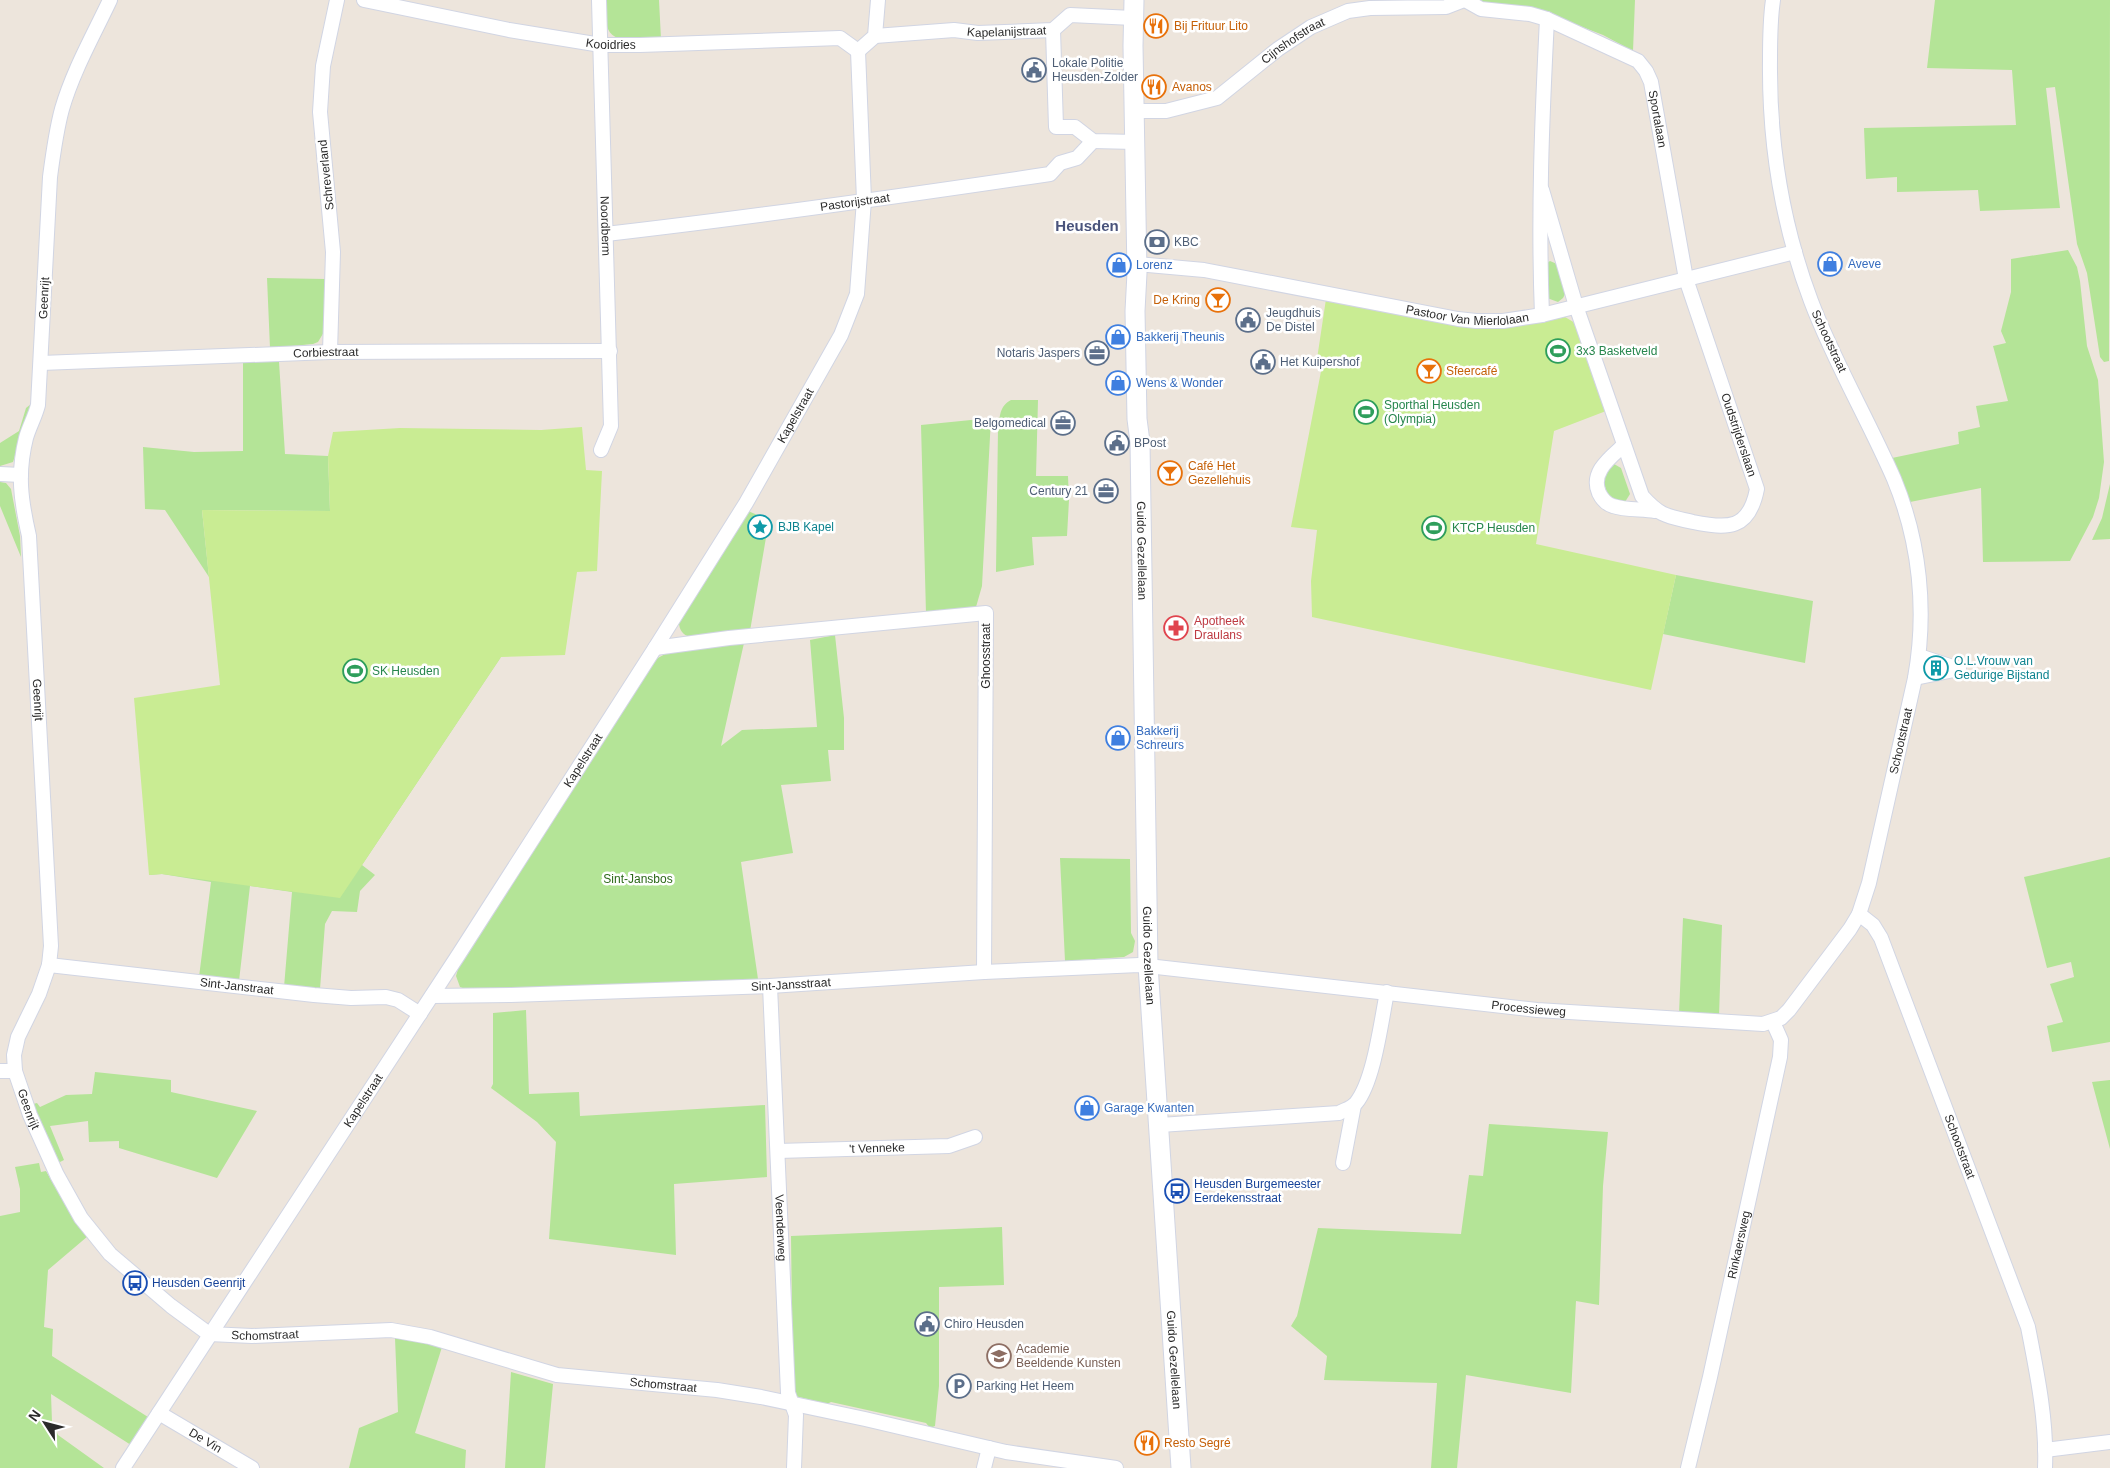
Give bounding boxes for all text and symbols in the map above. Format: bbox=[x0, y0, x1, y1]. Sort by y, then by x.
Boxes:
restaurant icon: Bij Frituur Lito bbox=[1143, 13, 1169, 39]
street label: Cijnshofstraat bbox=[1258, 15, 1327, 67]
place label: Bij Frituur Lito bbox=[1174, 19, 1248, 33]
street label: Kapelanijstraat bbox=[966, 23, 1047, 40]
street label: Kooidries bbox=[585, 36, 636, 52]
place label: Lokale Politie Heusden-Zolder bbox=[1052, 56, 1138, 84]
public building icon: Lokale Politie Heusden-Zolder bbox=[1021, 57, 1047, 83]
restaurant icon: Avanos bbox=[1141, 74, 1167, 100]
place label: Avanos bbox=[1172, 80, 1212, 94]
street label: Sportalaan bbox=[1646, 89, 1670, 149]
street label: Schreverland bbox=[315, 139, 337, 211]
street label: Pastorijstraat bbox=[819, 190, 891, 214]
street label: Noordberm bbox=[598, 196, 613, 256]
district label: Heusden bbox=[1055, 217, 1119, 234]
bank icon: KBC bbox=[1144, 229, 1170, 255]
place label: KBC bbox=[1174, 235, 1199, 249]
shop icon: Aveve bbox=[1817, 251, 1843, 277]
shop icon: Lorenz bbox=[1106, 252, 1132, 278]
place label: Aveve bbox=[1848, 257, 1881, 271]
place label: Lorenz bbox=[1136, 258, 1173, 272]
street label: Geenrijt bbox=[36, 276, 52, 319]
bar icon: De Kring bbox=[1205, 287, 1231, 313]
place label: De Kring bbox=[1153, 293, 1200, 307]
street label: Pastoor Van Mierlolaan bbox=[1405, 302, 1530, 328]
place label: Jeugdhuis De Distel bbox=[1266, 306, 1321, 334]
public building icon: Jeugdhuis De Distel bbox=[1235, 307, 1261, 333]
street label: Schootstraat bbox=[1808, 308, 1850, 375]
shop icon: Bakkerij Theunis bbox=[1105, 324, 1131, 350]
place label: Bakkerij Theunis bbox=[1136, 330, 1225, 344]
sports icon: 3x3 Basketveld bbox=[1545, 338, 1571, 364]
office icon: Notaris Jaspers bbox=[1084, 340, 1110, 366]
place label: 3x3 Basketveld bbox=[1576, 344, 1657, 358]
street label: Corbiestraat bbox=[293, 345, 359, 360]
place label: Notaris Jaspers bbox=[997, 346, 1080, 360]
public building icon: Het Kuipershof bbox=[1250, 349, 1276, 375]
place label: Het Kuipershof bbox=[1280, 355, 1360, 369]
bar icon: Sfeercafé bbox=[1416, 358, 1442, 384]
place label: Sfeercafé bbox=[1446, 364, 1498, 378]
shop icon: Wens & Wonder bbox=[1105, 370, 1131, 396]
place label: Wens & Wonder bbox=[1136, 376, 1223, 390]
street label: Kapelstraat bbox=[774, 385, 817, 446]
street label: Oudstrijderslaan bbox=[1718, 391, 1759, 478]
place label: Sporthal Heusden (Olympia) bbox=[1384, 398, 1480, 426]
sports icon: Sporthal Heusden (Olympia) bbox=[1353, 399, 1379, 425]
office icon: Belgomedical bbox=[1050, 410, 1076, 436]
place label: Belgomedical bbox=[974, 416, 1046, 430]
public building icon: BPost bbox=[1104, 430, 1130, 456]
place label: BPost bbox=[1134, 436, 1167, 450]
place label: Café Het Gezellehuis bbox=[1188, 459, 1251, 487]
bar icon: Café Het Gezellehuis bbox=[1157, 460, 1183, 486]
office icon: Century 21 bbox=[1093, 478, 1119, 504]
place label: Century 21 bbox=[1029, 484, 1088, 498]
street label: Guido Gezellelaan bbox=[1134, 501, 1149, 600]
place icon: BJB Kapel bbox=[747, 514, 773, 540]
sports icon: KTCP Heusden bbox=[1421, 515, 1447, 541]
place label: BJB Kapel bbox=[778, 520, 834, 534]
place label: KTCP Heusden bbox=[1452, 521, 1535, 535]
place label: Apotheek Draulans bbox=[1194, 614, 1246, 642]
pharmacy icon: Apotheek Draulans bbox=[1163, 615, 1189, 641]
street label: Ghoosstraat bbox=[979, 623, 993, 689]
place label: O.L.Vrouw van Gedurige Bijstand bbox=[1954, 654, 2049, 682]
building icon: O.L.Vrouw van Gedurige Bijstand bbox=[1923, 655, 1949, 681]
sports icon: SK Heusden bbox=[342, 658, 368, 684]
place label: SK Heusden bbox=[372, 664, 439, 678]
street label: Geenrijt bbox=[30, 678, 46, 722]
street label: Schootstraat bbox=[1887, 706, 1915, 775]
place label: Bakkerij Schreurs bbox=[1136, 724, 1184, 752]
shop icon: Bakkerij Schreurs bbox=[1105, 725, 1131, 751]
street label: Kapelstraat bbox=[561, 730, 606, 790]
park label: Sint-Jansbos bbox=[603, 872, 673, 886]
street label: Guido Gezellelaan bbox=[1140, 906, 1158, 1005]
street label: Sint-Janstraat bbox=[199, 975, 275, 997]
street label: Sint-Jansstraat bbox=[751, 975, 832, 994]
street label: Processieweg bbox=[1491, 998, 1566, 1019]
street label: Kapelstraat bbox=[341, 1071, 386, 1130]
street label: Geenrijt bbox=[15, 1087, 43, 1132]
shop icon: Garage Kwanten bbox=[1074, 1095, 1100, 1121]
place label: Garage Kwanten bbox=[1104, 1101, 1194, 1115]
street label: Schootstraat bbox=[1941, 1112, 1979, 1181]
street label: 't Venneke bbox=[849, 1140, 905, 1156]
place label: Heusden Burgemeester Eerdekensstraat bbox=[1194, 1177, 1321, 1205]
bus stop icon: Heusden Burgemeester Eerdekensstraat bbox=[1164, 1178, 1190, 1204]
street label: Veenderweg bbox=[772, 1194, 789, 1261]
street label: Rinkaersweg bbox=[1725, 1209, 1753, 1280]
bus stop icon: Heusden Geenrijt bbox=[122, 1270, 148, 1296]
place label: Heusden Geenrijt bbox=[152, 1276, 246, 1290]
street label: Guido Gezellelaan bbox=[1164, 1310, 1184, 1410]
public building icon: Chiro Heusden bbox=[914, 1311, 940, 1337]
place label: Chiro Heusden bbox=[944, 1317, 1024, 1331]
street label: Schomstraat bbox=[231, 1327, 300, 1343]
place label: Academie Beeldende Kunsten bbox=[1016, 1342, 1121, 1370]
school or university icon: Academie Beeldende Kunsten bbox=[986, 1343, 1012, 1369]
parking icon: Parking Het Heem bbox=[946, 1373, 972, 1399]
street label: Schomstraat bbox=[629, 1375, 698, 1395]
place label: Parking Het Heem bbox=[976, 1379, 1074, 1393]
north arrow bbox=[20, 1398, 70, 1448]
text: N bbox=[25, 1407, 44, 1424]
street label: De Vin bbox=[186, 1425, 224, 1456]
restaurant icon: Resto Segré bbox=[1134, 1430, 1160, 1456]
place label: Resto Segré bbox=[1164, 1436, 1231, 1450]

